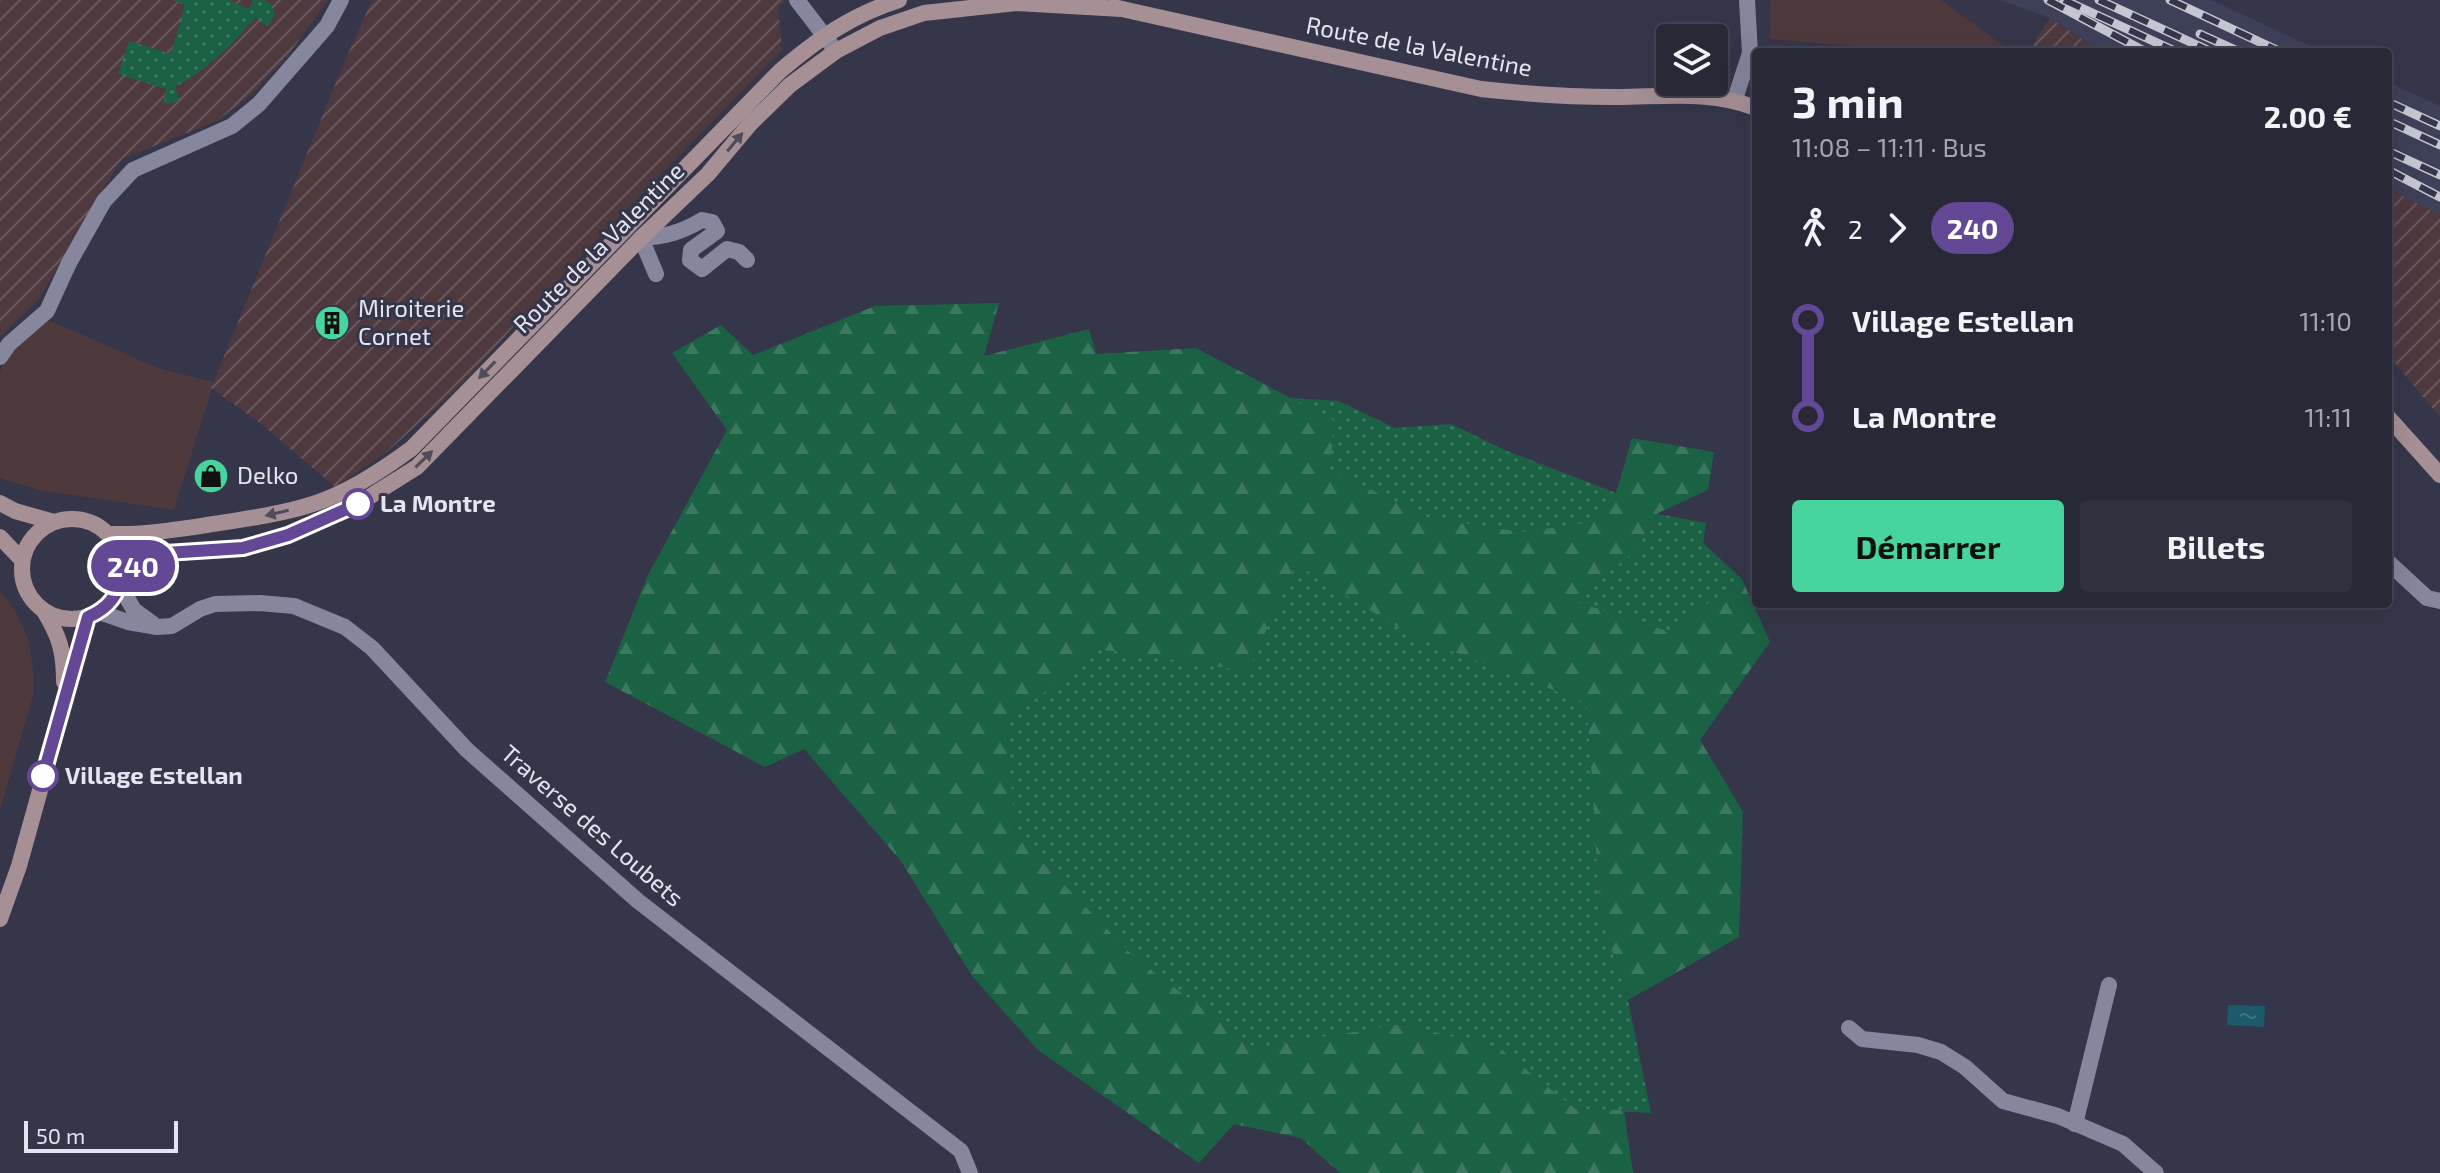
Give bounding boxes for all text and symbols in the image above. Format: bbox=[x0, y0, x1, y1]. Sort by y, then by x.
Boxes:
street label: Route de la Valentine bbox=[1304, 9, 1535, 82]
map controls bbox=[1656, 24, 1728, 96]
button: layers bbox=[1656, 24, 1728, 96]
text: 3 min bbox=[1792, 74, 1904, 127]
text: 2.00 € bbox=[2264, 98, 2352, 134]
text: 11:08 – 11:11 · Bus bbox=[1792, 131, 1987, 162]
one-way arrow bbox=[726, 132, 743, 152]
street label: Route de la Valentine bbox=[507, 156, 689, 338]
icon: walk bbox=[1792, 206, 1836, 250]
icon: forward bbox=[1875, 206, 1919, 250]
text: 240 bbox=[1947, 211, 1998, 245]
text: 2 bbox=[1848, 213, 1863, 244]
place label: Miroiterie Cornet bbox=[358, 293, 464, 350]
text: Village Estellan bbox=[1852, 302, 2074, 338]
building icon: Miroiterie Cornet bbox=[313, 304, 351, 342]
text: 11:10 bbox=[2299, 305, 2352, 336]
one-way arrow bbox=[479, 360, 497, 379]
text: La Montre bbox=[1852, 398, 1997, 434]
text: 11:11 bbox=[2304, 401, 2352, 432]
one-way arrow bbox=[414, 450, 433, 469]
shop icon: Delko bbox=[192, 457, 230, 495]
place label: Delko bbox=[237, 460, 298, 489]
place label: La Montre bbox=[380, 488, 496, 517]
marker: La Montre bbox=[343, 489, 373, 519]
button: Démarrer bbox=[1792, 500, 2064, 592]
button: Billets bbox=[2080, 500, 2352, 592]
one-way arrow bbox=[264, 507, 289, 520]
line badge: 240 bbox=[87, 540, 179, 592]
text: 240 bbox=[107, 549, 159, 583]
street label: Traverse des Loubets bbox=[496, 738, 690, 912]
place label: Village Estellan bbox=[65, 760, 243, 789]
marker: Village Estellan bbox=[28, 761, 58, 791]
scale bar bbox=[24, 1117, 178, 1153]
text: 50 m bbox=[36, 1122, 85, 1148]

